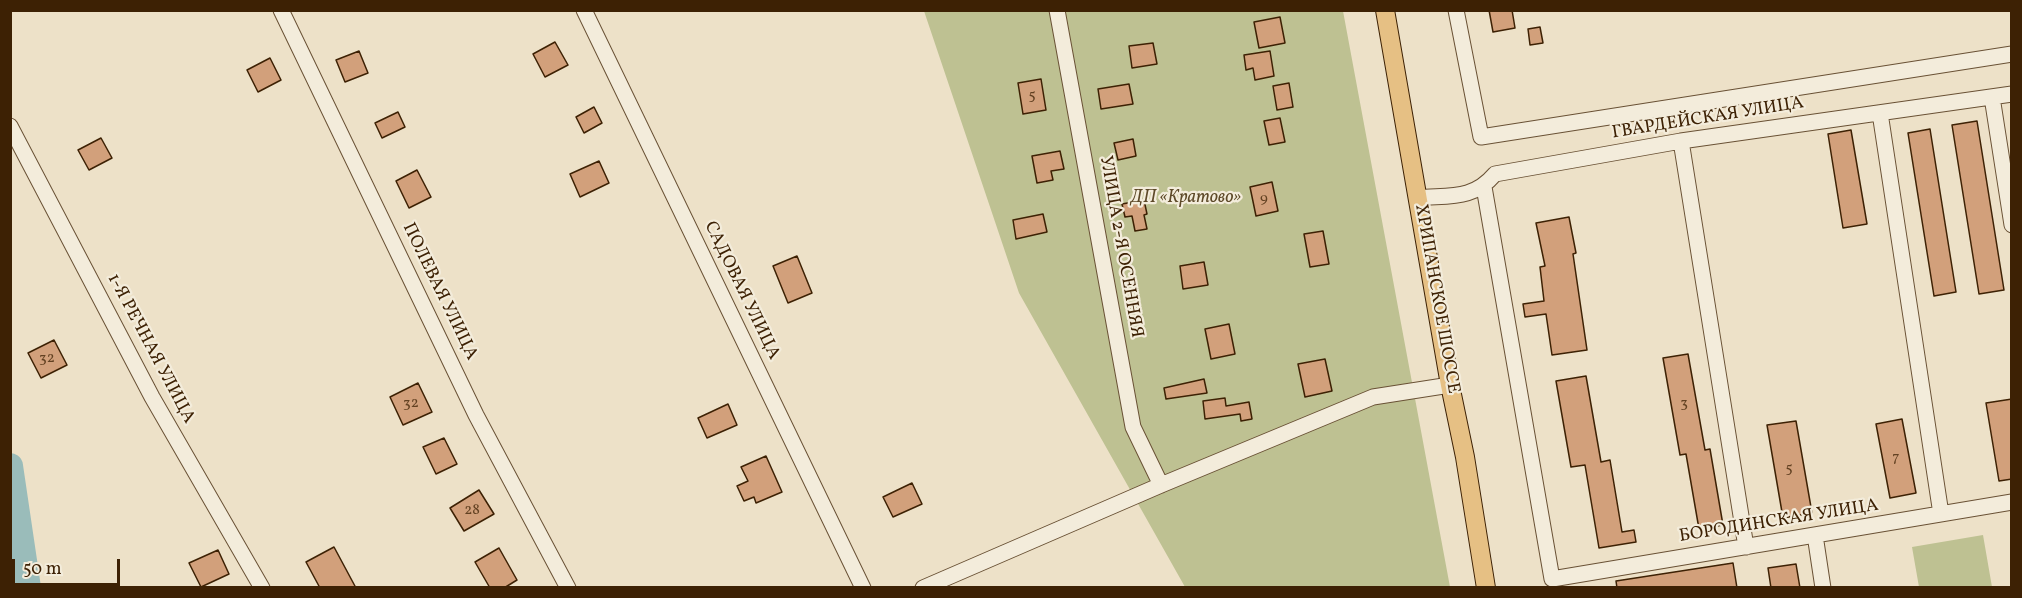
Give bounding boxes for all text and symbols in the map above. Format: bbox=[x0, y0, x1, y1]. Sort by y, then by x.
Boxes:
house number: 5 bbox=[1028, 87, 1036, 105]
street label: ГВАРДЕЙСКАЯ УЛИЦА bbox=[1611, 93, 1805, 145]
street label: УЛИЦА 2-Я ОСЕННЯЯ bbox=[1093, 154, 1147, 340]
park label: ДП «Кратово» bbox=[1131, 188, 1241, 210]
house number: 9 bbox=[1260, 190, 1268, 208]
street label: ХРИПАНСКОЕ ШОССЕ bbox=[1409, 203, 1463, 395]
street label: САДОВАЯ УЛИЦА bbox=[698, 218, 784, 364]
street label: ПОЛЕВАЯ УЛИЦА bbox=[396, 220, 482, 364]
street label: 1-Я РЕЧНАЯ УЛИЦА bbox=[101, 270, 199, 428]
house number: 32 bbox=[39, 350, 55, 368]
house number: 32 bbox=[403, 395, 419, 413]
house number: 3 bbox=[1680, 395, 1688, 413]
house number: 7 bbox=[1892, 449, 1900, 467]
house number: 5 bbox=[1785, 460, 1793, 478]
street label: БОРОДИНСКАЯ УЛИЦА bbox=[1678, 496, 1880, 548]
house number: 28 bbox=[464, 502, 480, 520]
scale bar bbox=[15, 547, 123, 585]
text: 50 m bbox=[23, 557, 62, 582]

